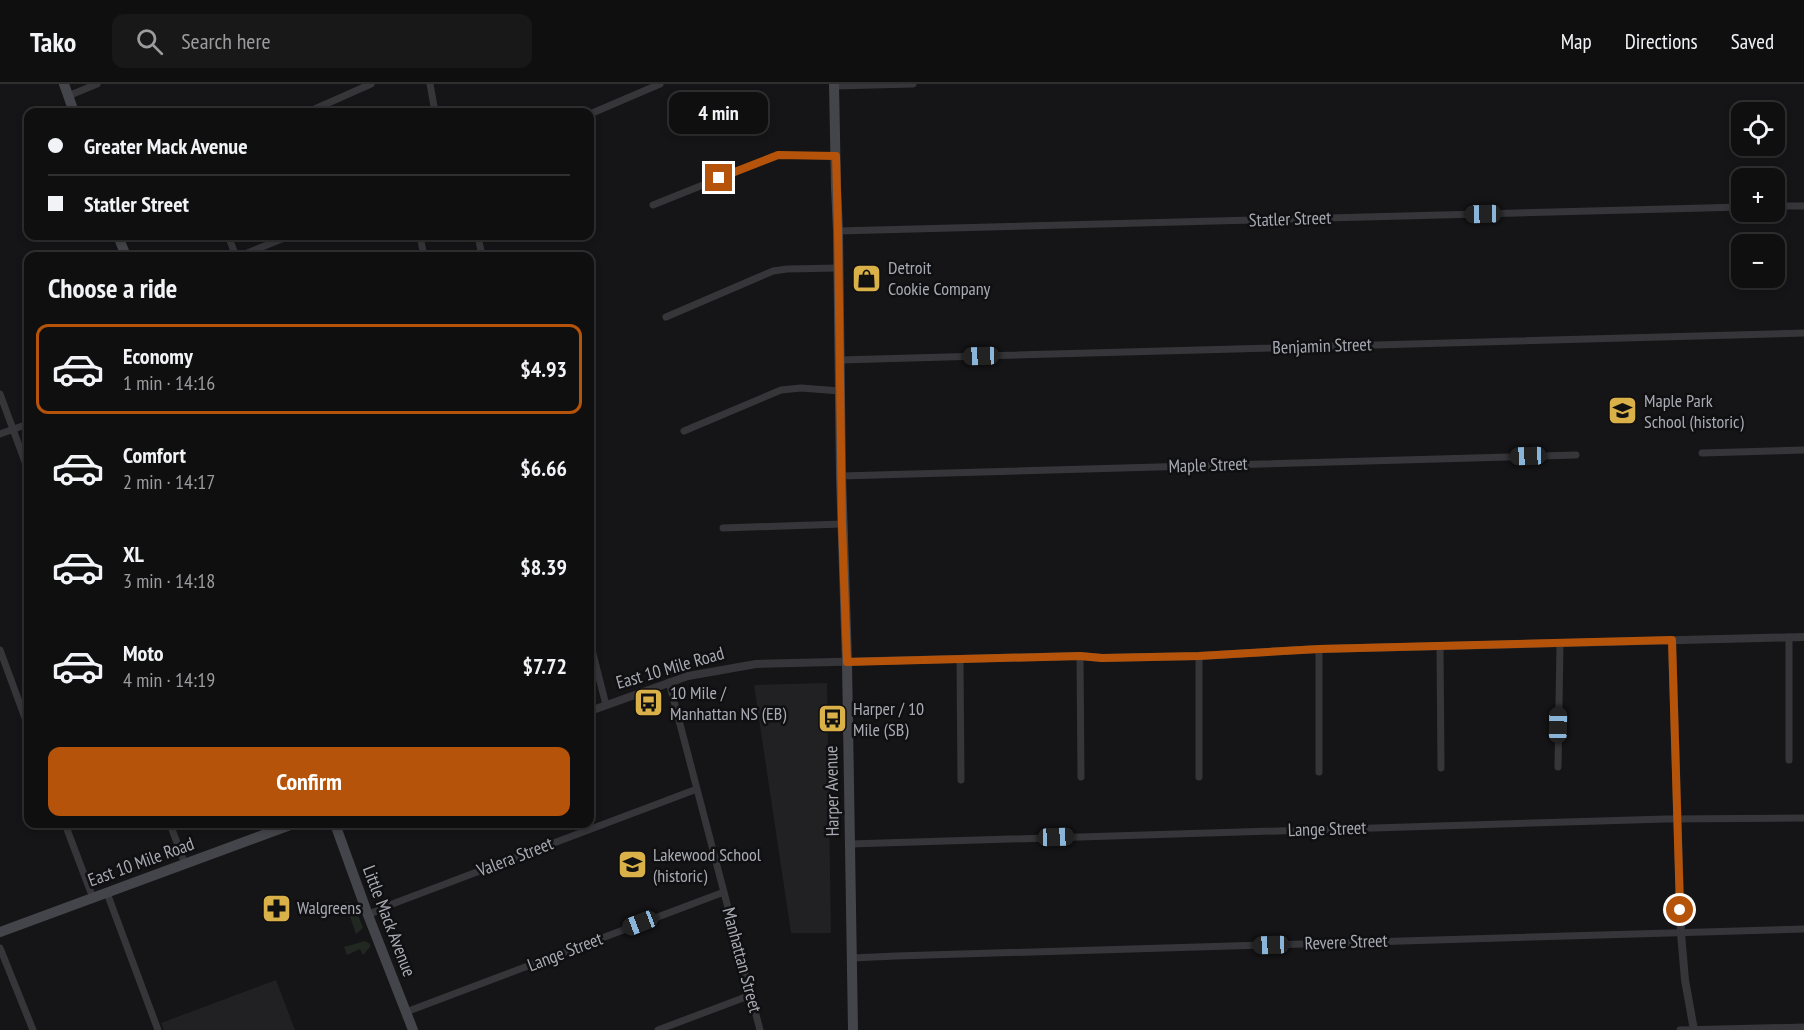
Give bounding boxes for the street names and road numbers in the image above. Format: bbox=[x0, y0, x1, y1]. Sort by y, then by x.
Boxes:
street label: Statler Street bbox=[1248, 206, 1332, 231]
street label: Benjamin Street bbox=[1272, 332, 1372, 359]
street label: Maple Street bbox=[1168, 452, 1248, 477]
street label: East 10 Mile Road bbox=[613, 641, 727, 694]
street label: Harper Avenue bbox=[819, 745, 844, 837]
street label: Lange Street bbox=[1287, 816, 1367, 841]
street label: East 10 Mile Road bbox=[85, 832, 197, 891]
street label: Valera Street bbox=[473, 832, 556, 882]
street label: Little Mack Avenue bbox=[358, 862, 421, 980]
street label: Manhattan Street bbox=[717, 905, 768, 1015]
street label: Lange Street bbox=[524, 927, 606, 976]
street label: Revere Street bbox=[1304, 929, 1388, 954]

